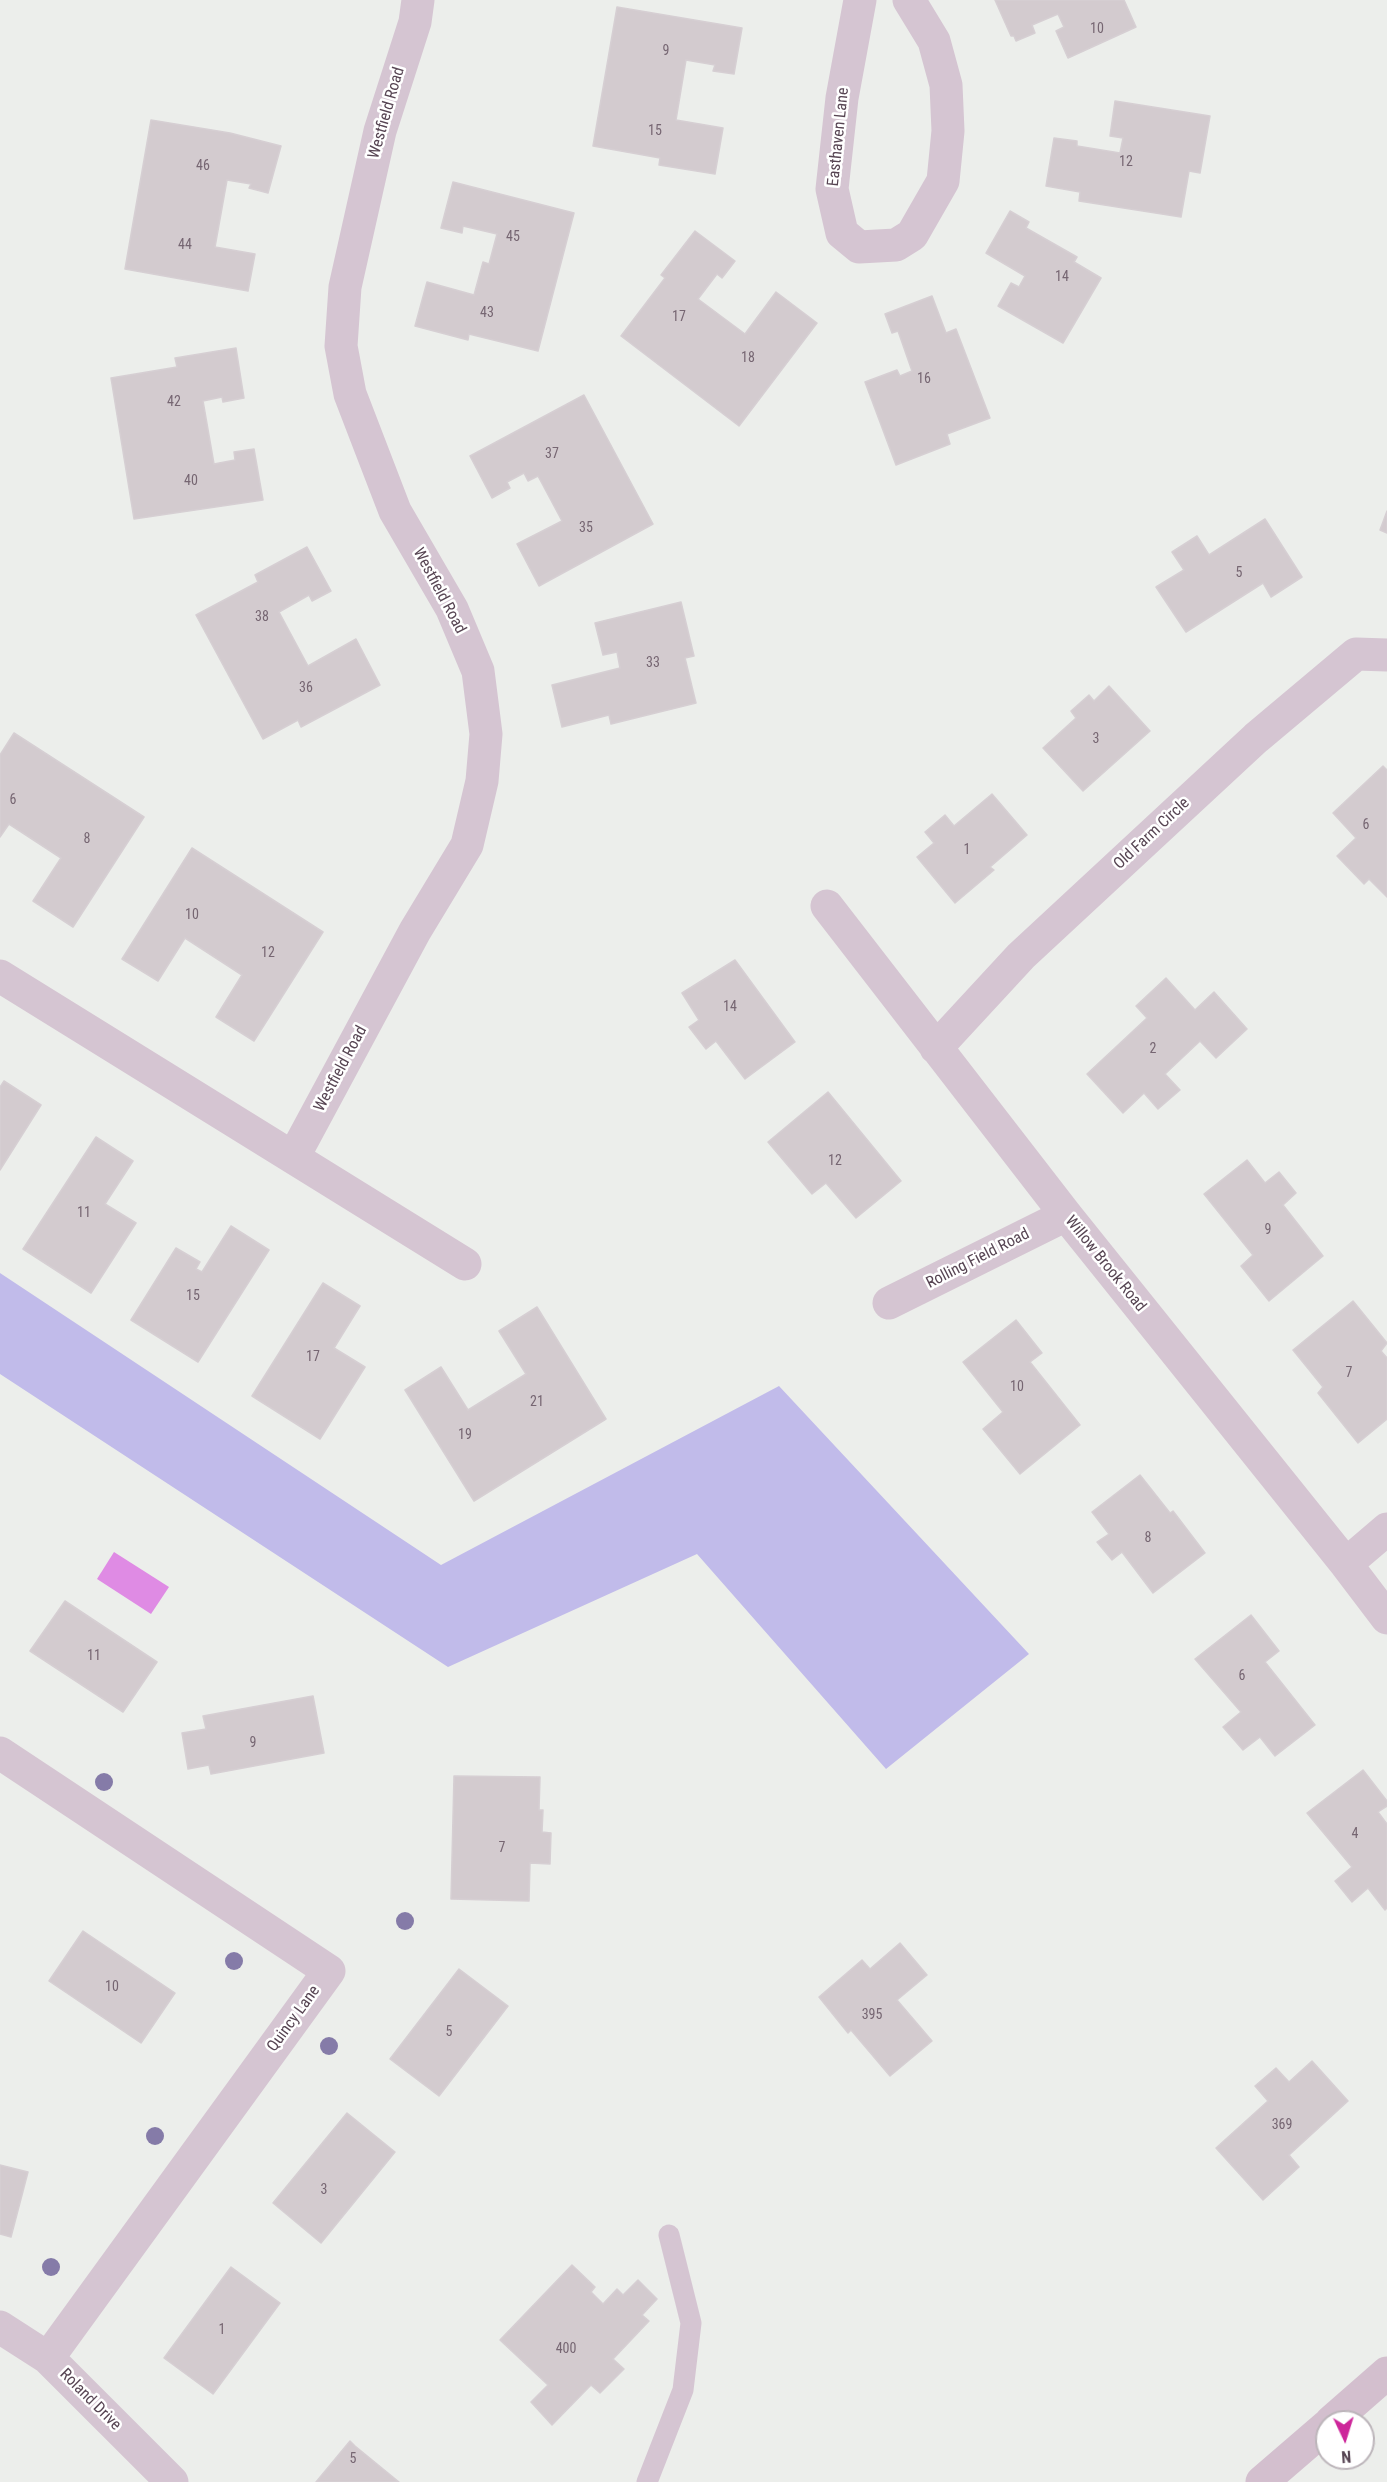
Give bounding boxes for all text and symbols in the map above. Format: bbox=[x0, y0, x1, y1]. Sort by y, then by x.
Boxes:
house number: 10 bbox=[1090, 21, 1104, 37]
house number: 9 bbox=[663, 43, 669, 59]
street label: Westfield Road bbox=[365, 65, 409, 161]
street label: Easthaven Lane bbox=[824, 87, 854, 187]
house number: 15 bbox=[648, 123, 662, 139]
house number: 12 bbox=[1119, 154, 1133, 170]
house number: 46 bbox=[196, 158, 210, 174]
house number: 45 bbox=[506, 229, 520, 245]
house number: 44 bbox=[178, 237, 192, 253]
house number: 14 bbox=[1055, 269, 1069, 285]
house number: 43 bbox=[480, 305, 494, 321]
house number: 17 bbox=[672, 309, 686, 325]
house number: 18 bbox=[741, 350, 755, 366]
house number: 16 bbox=[917, 371, 931, 387]
house number: 42 bbox=[167, 394, 181, 410]
house number: 37 bbox=[545, 446, 559, 462]
house number: 40 bbox=[184, 473, 198, 489]
house number: 35 bbox=[579, 520, 593, 536]
street label: Westfield Road bbox=[408, 545, 470, 637]
house number: 5 bbox=[1236, 565, 1242, 581]
house number: 38 bbox=[255, 609, 269, 625]
house number: 33 bbox=[646, 655, 660, 671]
house number: 36 bbox=[299, 680, 313, 696]
house number: 3 bbox=[1093, 731, 1099, 747]
house number: 6 bbox=[10, 792, 16, 808]
street label: Old Farm Circle bbox=[1110, 794, 1194, 874]
house number: 6 bbox=[1363, 817, 1369, 833]
house number: 8 bbox=[84, 831, 90, 847]
house number: 1 bbox=[964, 842, 970, 858]
house number: 10 bbox=[185, 907, 199, 923]
house number: 12 bbox=[261, 945, 275, 961]
house number: 14 bbox=[723, 999, 737, 1015]
street label: Westfield Road bbox=[310, 1023, 372, 1115]
house number: 2 bbox=[1150, 1041, 1156, 1057]
house number: 12 bbox=[828, 1153, 842, 1169]
house number: 11 bbox=[77, 1205, 91, 1221]
street label: Willow Brook Road bbox=[1060, 1212, 1150, 1316]
house number: 9 bbox=[1265, 1222, 1271, 1238]
street label: Rolling Field Road bbox=[923, 1225, 1033, 1293]
house number: 15 bbox=[186, 1288, 200, 1304]
house number: 17 bbox=[306, 1349, 320, 1365]
house number: 7 bbox=[1346, 1365, 1352, 1381]
house number: 10 bbox=[1010, 1379, 1024, 1395]
house number: 21 bbox=[530, 1394, 544, 1410]
house number: 19 bbox=[458, 1427, 472, 1443]
house number: 8 bbox=[1145, 1530, 1151, 1546]
house number: 11 bbox=[87, 1648, 101, 1664]
house number: 6 bbox=[1239, 1668, 1245, 1684]
house number: 9 bbox=[250, 1735, 256, 1751]
house number: 4 bbox=[1352, 1826, 1358, 1842]
house number: 7 bbox=[499, 1840, 505, 1856]
house number: 10 bbox=[105, 1979, 119, 1995]
street label: Quincy Lane bbox=[264, 1982, 324, 2056]
house number: 395 bbox=[862, 2007, 882, 2023]
house number: 5 bbox=[446, 2024, 452, 2040]
house number: 369 bbox=[1272, 2117, 1292, 2133]
house number: 3 bbox=[321, 2182, 327, 2198]
house number: 1 bbox=[219, 2322, 225, 2338]
house number: 400 bbox=[556, 2341, 576, 2357]
street label: Roland Drive bbox=[55, 2365, 125, 2435]
north arrow bbox=[1315, 2410, 1375, 2470]
text: N bbox=[1341, 2447, 1352, 2466]
house number: 5 bbox=[350, 2451, 356, 2467]

